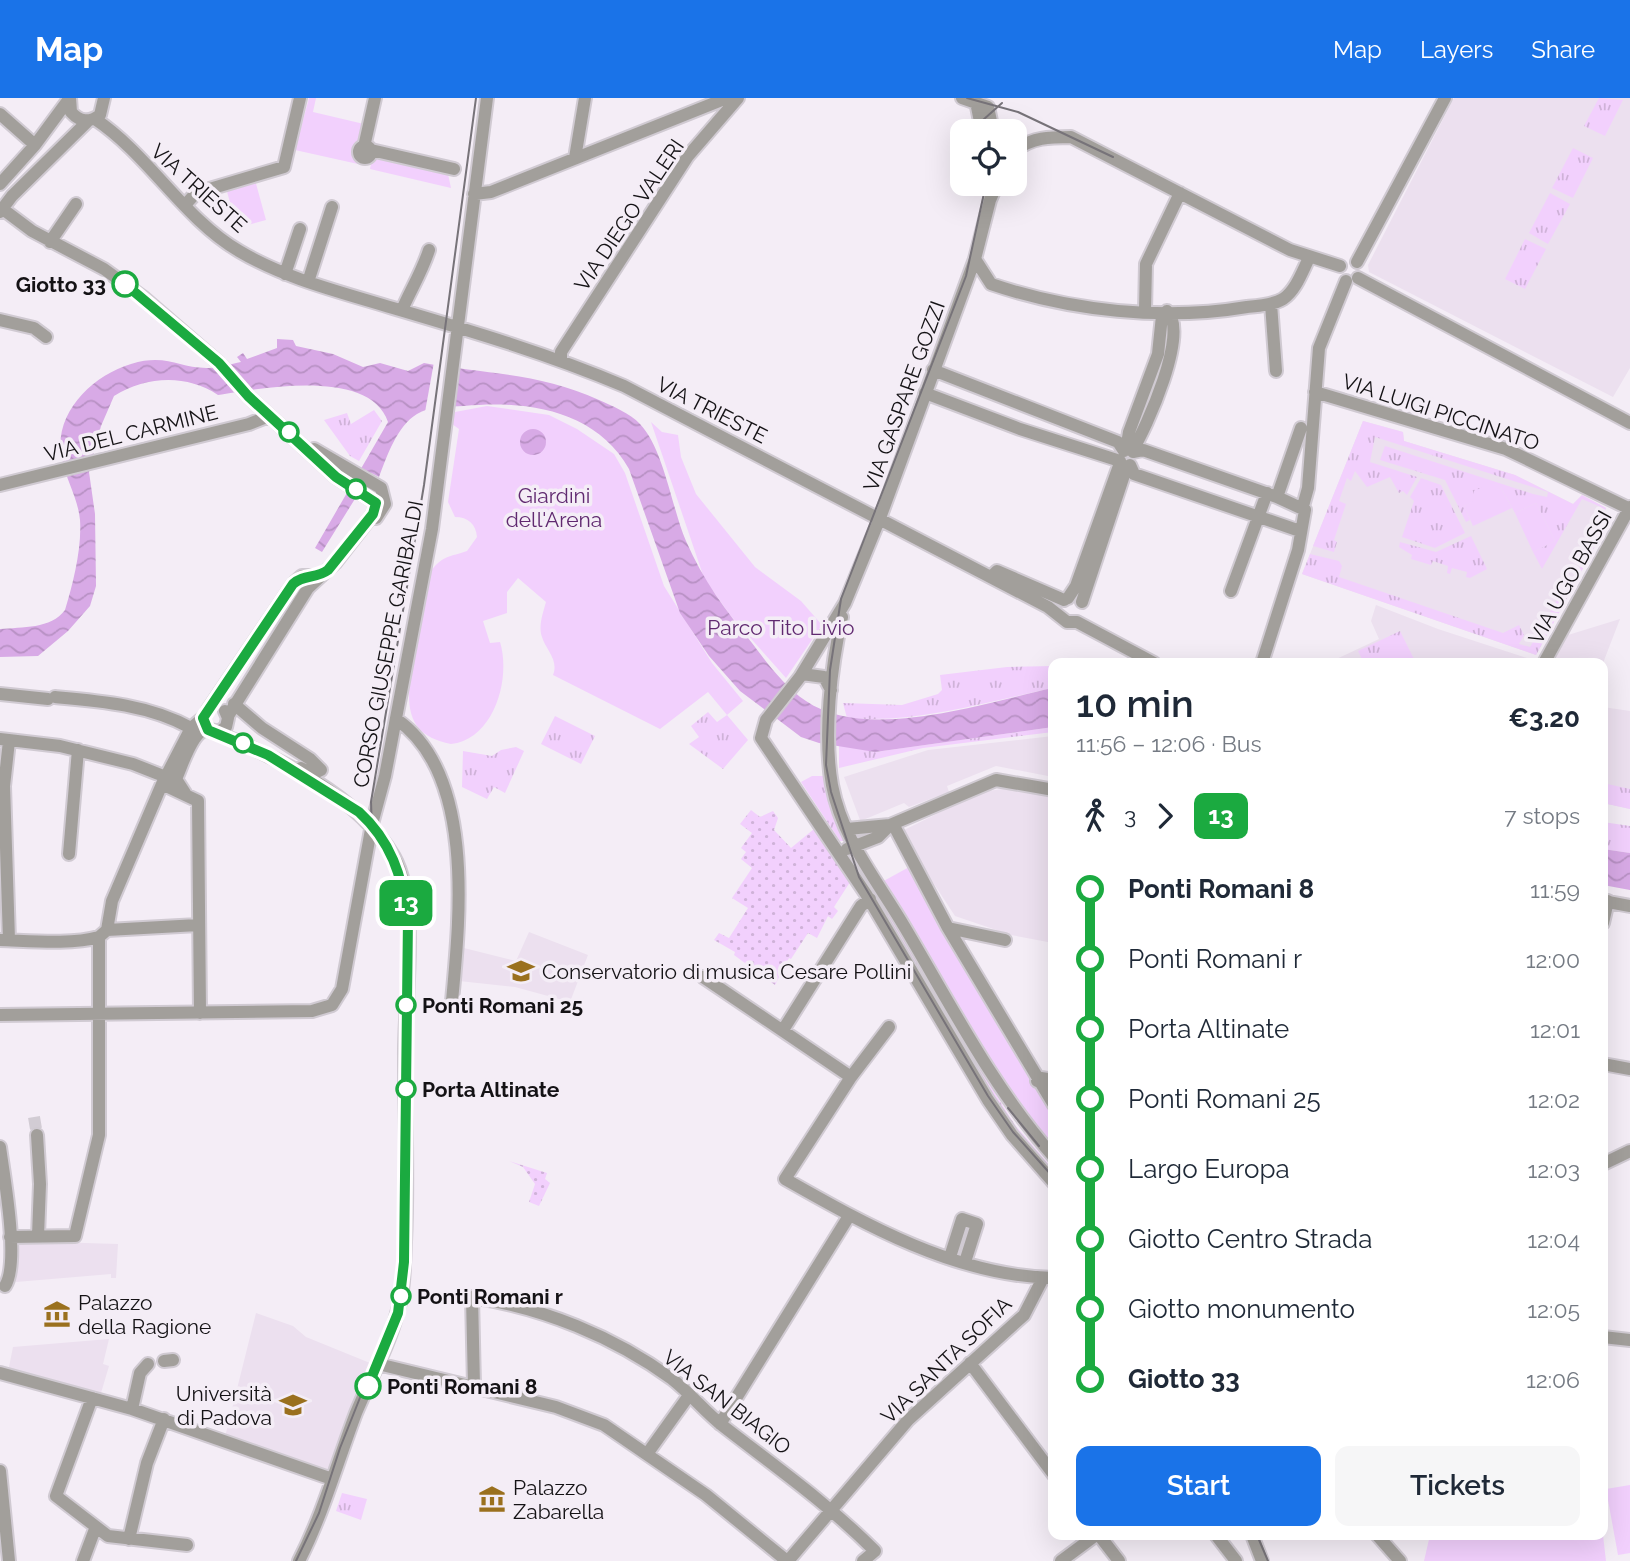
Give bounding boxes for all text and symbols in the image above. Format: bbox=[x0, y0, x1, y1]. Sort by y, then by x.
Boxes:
text: Map bbox=[35, 30, 103, 69]
text: Map bbox=[1333, 35, 1382, 64]
text: Layers bbox=[1420, 35, 1493, 64]
text: Share bbox=[1531, 35, 1595, 64]
map controls bbox=[950, 119, 1027, 196]
button: locate bbox=[950, 119, 1027, 196]
street label: VIA DIEGO VALERI bbox=[569, 134, 689, 296]
street label: VIA TRIESTE bbox=[146, 138, 252, 238]
marker: Giotto 33 bbox=[112, 271, 138, 297]
place label: Giotto 33 bbox=[16, 272, 106, 297]
street label: VIA GASPARE GOZZI bbox=[858, 298, 950, 494]
street label: VIA LUIGI PICCINATO bbox=[1339, 368, 1543, 456]
street label: VIA TRIESTE bbox=[653, 372, 771, 448]
street label: VIA DEL CARMINE bbox=[42, 399, 220, 467]
unlabelled marker bbox=[279, 422, 299, 442]
unlabelled marker bbox=[346, 479, 366, 499]
park label: Giardini dell'Arena bbox=[506, 483, 602, 532]
street label: CORSO GIUSEPPE GARIBALDI bbox=[348, 498, 428, 790]
street label: VIA UGO BASSI bbox=[1523, 506, 1617, 648]
park label: Parco Tito Livio bbox=[707, 615, 855, 640]
text: 10 min bbox=[1076, 681, 1194, 726]
text: €3.20 bbox=[1508, 703, 1580, 733]
text: 11:56 – 12:06 · Bus bbox=[1076, 730, 1262, 757]
unlabelled marker bbox=[233, 733, 253, 753]
icon: walk bbox=[1076, 797, 1114, 835]
icon: forward bbox=[1146, 797, 1184, 835]
text: 13 bbox=[1208, 801, 1234, 830]
text: 3 bbox=[1124, 802, 1136, 829]
text: 7 stops bbox=[1504, 802, 1580, 829]
text: Ponti Romani 8 bbox=[1128, 874, 1314, 904]
text: 11:59 bbox=[1530, 876, 1580, 903]
line badge: 13 bbox=[374, 880, 438, 926]
text: 13 bbox=[393, 888, 419, 917]
text: Ponti Romani r bbox=[1128, 944, 1302, 974]
text: 12:00 bbox=[1526, 946, 1580, 973]
school or university icon: Conservatorio di musica Cesare Pollini bbox=[506, 956, 536, 986]
place label: Conservatorio di musica Cesare Pollini bbox=[542, 959, 911, 984]
place label: Ponti Romani 25 bbox=[422, 993, 583, 1018]
marker: Ponti Romani 25 bbox=[396, 995, 416, 1015]
text: Porta Altinate bbox=[1128, 1014, 1289, 1044]
text: 12:01 bbox=[1530, 1016, 1580, 1043]
place label: Porta Altinate bbox=[422, 1077, 560, 1102]
marker: Porta Altinate bbox=[396, 1079, 416, 1099]
text: Ponti Romani 25 bbox=[1128, 1084, 1321, 1114]
text: 12:02 bbox=[1528, 1086, 1580, 1113]
text: Largo Europa bbox=[1128, 1154, 1290, 1184]
text: 12:03 bbox=[1527, 1156, 1580, 1183]
text: Giotto Centro Strada bbox=[1128, 1224, 1372, 1254]
text: 12:04 bbox=[1527, 1226, 1580, 1253]
place label: Ponti Romani r bbox=[417, 1284, 563, 1309]
marker: Ponti Romani r bbox=[391, 1286, 411, 1306]
place label: Palazzo della Ragione bbox=[78, 1290, 211, 1339]
street label: VIA SANTA SOFIA bbox=[876, 1291, 1016, 1429]
text: Giotto monumento bbox=[1128, 1294, 1355, 1324]
text: 12:05 bbox=[1527, 1296, 1580, 1323]
museum icon: Palazzo della Ragione bbox=[42, 1299, 72, 1329]
street label: VIA SAN BIAGIO bbox=[658, 1344, 796, 1460]
text: Giotto 33 bbox=[1128, 1364, 1240, 1394]
text: 12:06 bbox=[1526, 1366, 1580, 1393]
marker: Ponti Romani 8 bbox=[355, 1373, 381, 1399]
place label: Ponti Romani 8 bbox=[387, 1374, 537, 1399]
place label: Università di Padova bbox=[176, 1381, 272, 1430]
school or university icon: Università di Padova bbox=[278, 1390, 308, 1420]
button: Start bbox=[1076, 1446, 1321, 1526]
button: Tickets bbox=[1335, 1446, 1580, 1526]
place label: Palazzo Zabarella bbox=[513, 1475, 604, 1524]
museum icon: Palazzo Zabarella bbox=[477, 1484, 507, 1514]

